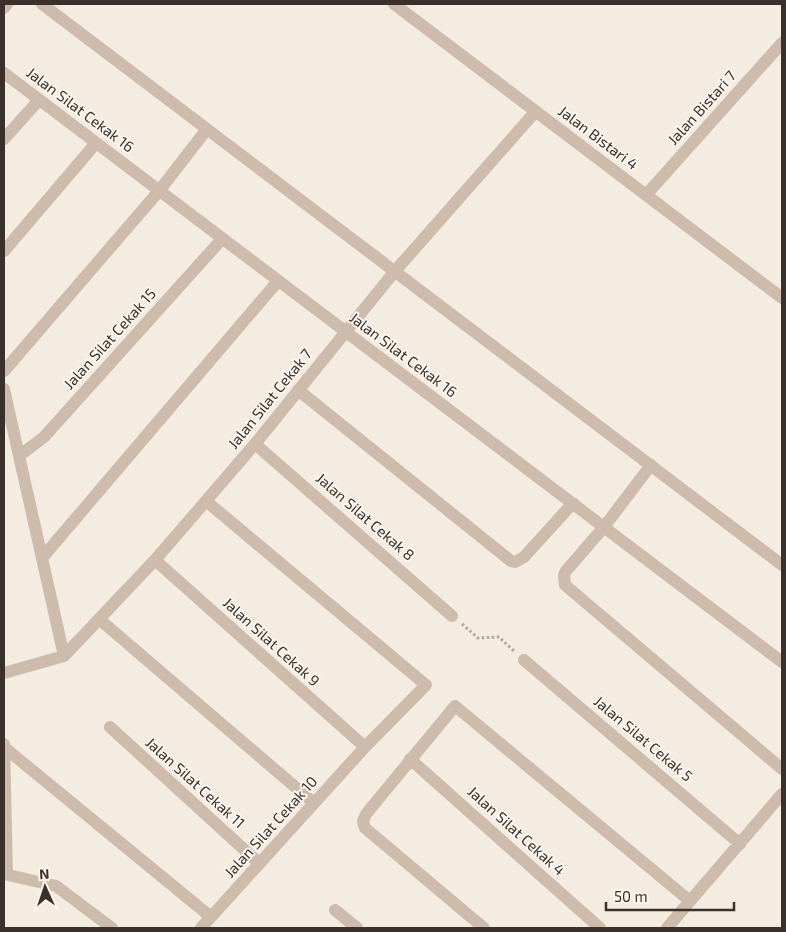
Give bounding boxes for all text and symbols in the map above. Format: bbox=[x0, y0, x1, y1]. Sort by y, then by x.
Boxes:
street label: Jalan Silat Cekak 16 bbox=[23, 63, 138, 155]
street label: Jalan Bistari 7 bbox=[663, 66, 739, 148]
street label: Jalan Bistari 4 bbox=[555, 101, 642, 173]
street label: Jalan Silat Cekak 15 bbox=[59, 284, 159, 392]
street label: Jalan Silat Cekak 16 bbox=[346, 308, 461, 400]
street label: Jalan Silat Cekak 7 bbox=[224, 345, 315, 452]
street label: Jalan Silat Cekak 8 bbox=[313, 469, 418, 564]
street label: Jalan Silat Cekak 9 bbox=[220, 593, 324, 689]
street label: Jalan Silat Cekak 5 bbox=[591, 692, 697, 785]
street label: Jalan Silat Cekak 11 bbox=[142, 733, 249, 832]
street label: Jalan Silat Cekak 10 bbox=[220, 772, 321, 881]
street label: Jalan Silat Cekak 4 bbox=[464, 782, 569, 879]
north arrow bbox=[20, 862, 70, 912]
text: N bbox=[39, 865, 50, 882]
scale bar bbox=[606, 880, 734, 912]
text: 50 m bbox=[614, 887, 648, 905]

